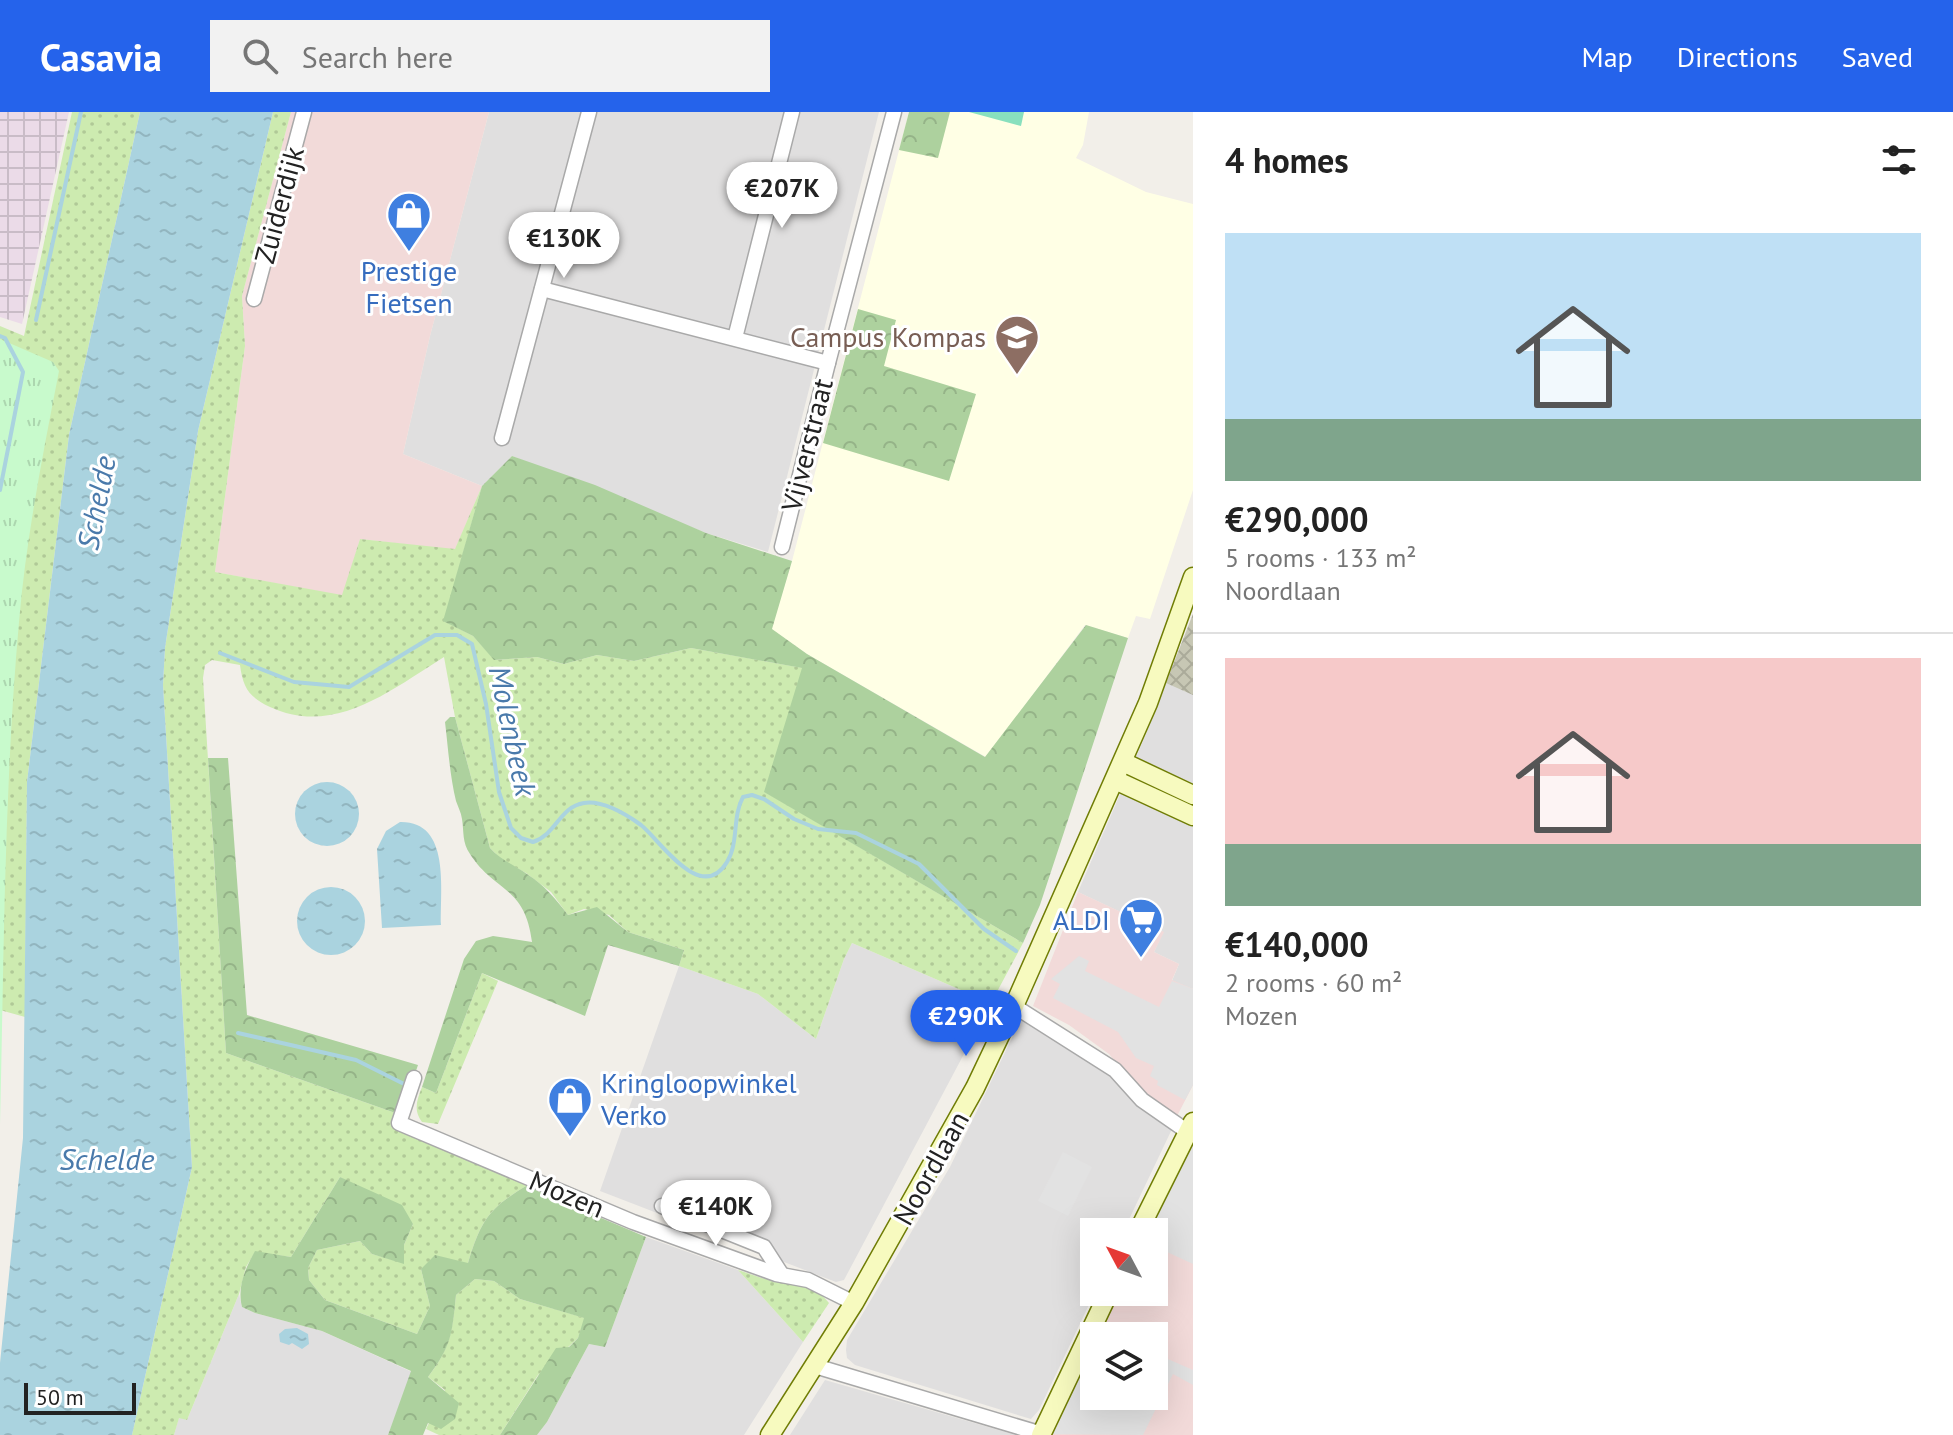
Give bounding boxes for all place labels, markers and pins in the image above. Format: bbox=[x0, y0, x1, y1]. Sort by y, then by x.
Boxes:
pin: €207K bbox=[726, 162, 838, 230]
shop icon: Prestige Fietsen bbox=[385, 190, 433, 253]
pin: €130K bbox=[508, 212, 620, 280]
place label: Prestige Fietsen bbox=[361, 252, 457, 321]
school or university icon: Campus Kompas bbox=[993, 313, 1041, 376]
place label: Campus Kompas bbox=[790, 318, 986, 355]
supermarket icon: ALDI bbox=[1117, 896, 1165, 959]
place label: ALDI bbox=[1053, 901, 1110, 938]
pin: €290K bbox=[910, 990, 1022, 1058]
place label: Kringloopwinkel Verko bbox=[600, 1064, 797, 1133]
shop icon: Kringloopwinkel Verko bbox=[546, 1075, 594, 1138]
pin: €140K bbox=[660, 1180, 772, 1248]

